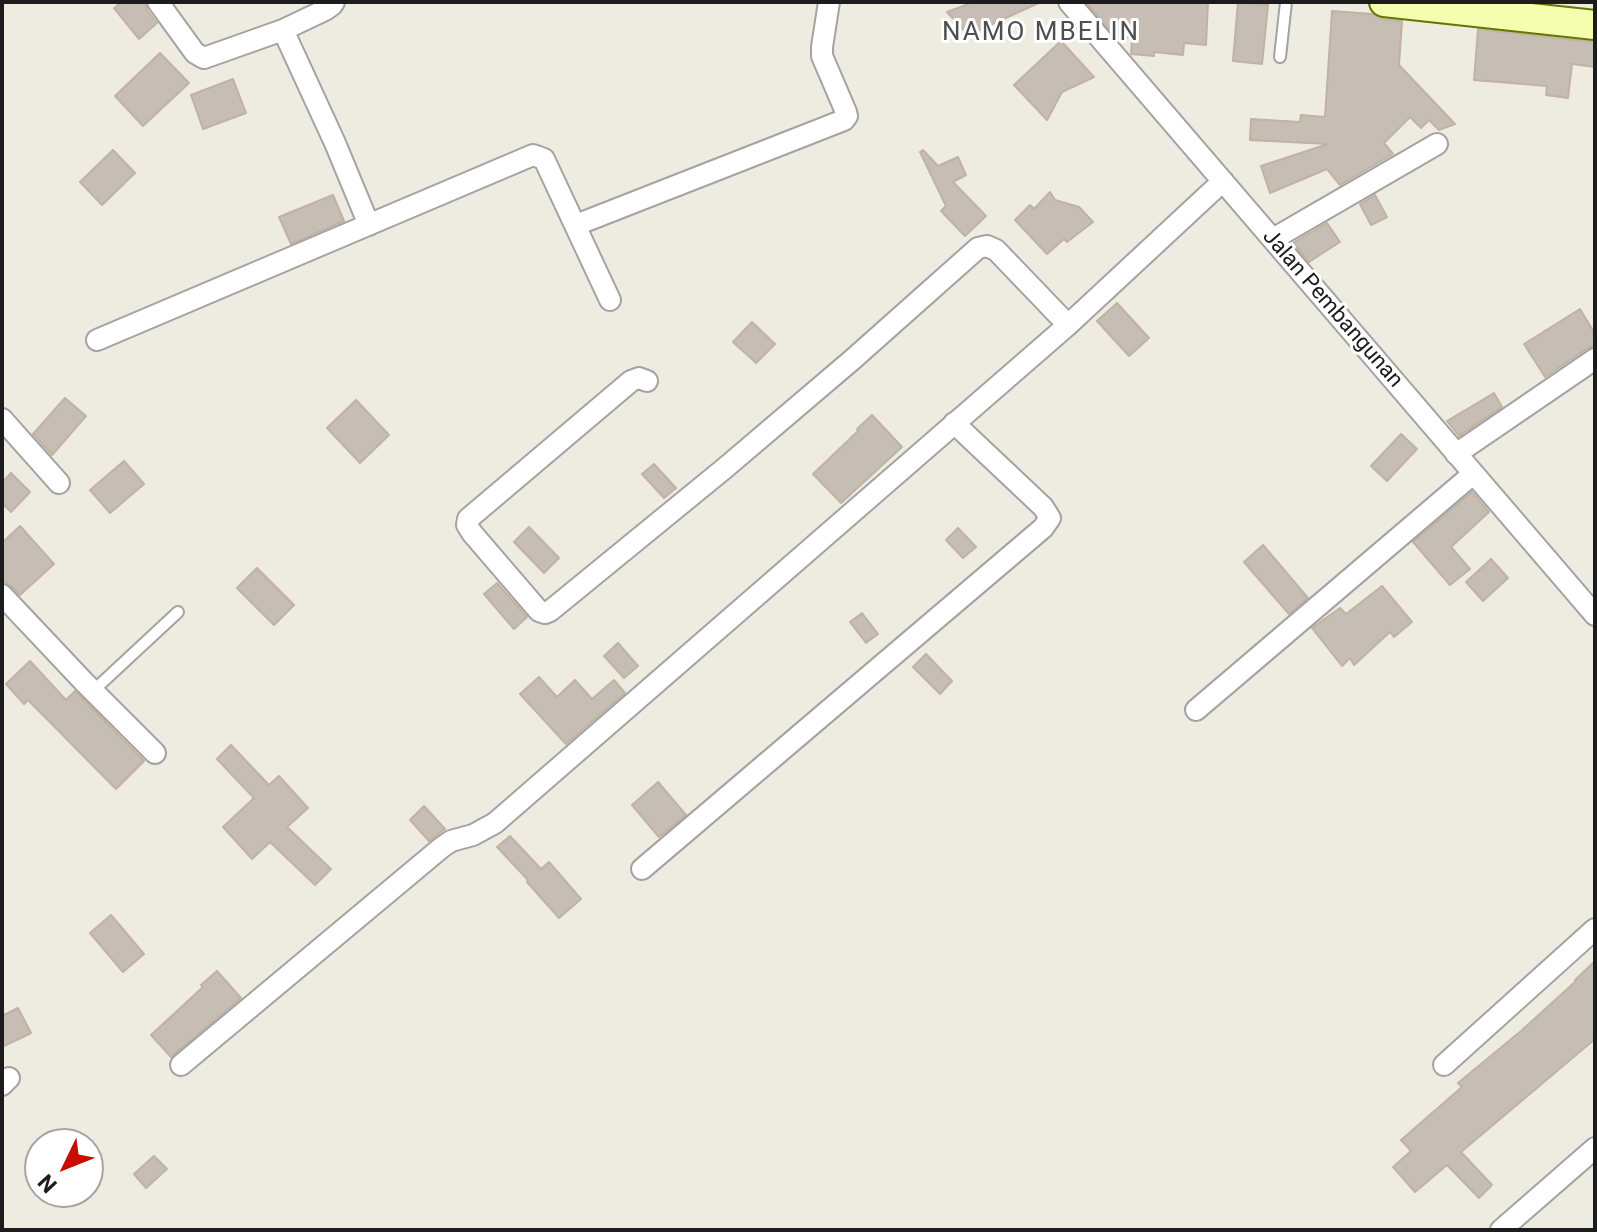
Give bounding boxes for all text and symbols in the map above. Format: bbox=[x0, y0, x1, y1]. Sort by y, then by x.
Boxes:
district label: NAMO MBELIN bbox=[942, 17, 1140, 49]
street label: Jalan Pembangunan bbox=[1256, 225, 1408, 393]
north arrow bbox=[24, 1128, 104, 1208]
text: N bbox=[33, 1169, 62, 1198]

